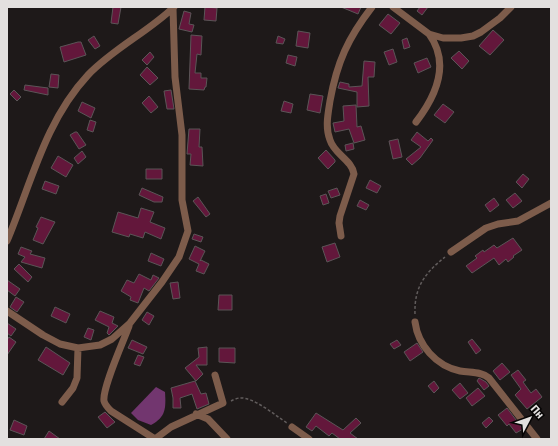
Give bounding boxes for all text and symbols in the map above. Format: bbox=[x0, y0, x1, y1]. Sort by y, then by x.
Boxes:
north arrow bbox=[510, 398, 550, 438]
text: Пн bbox=[528, 402, 547, 421]

